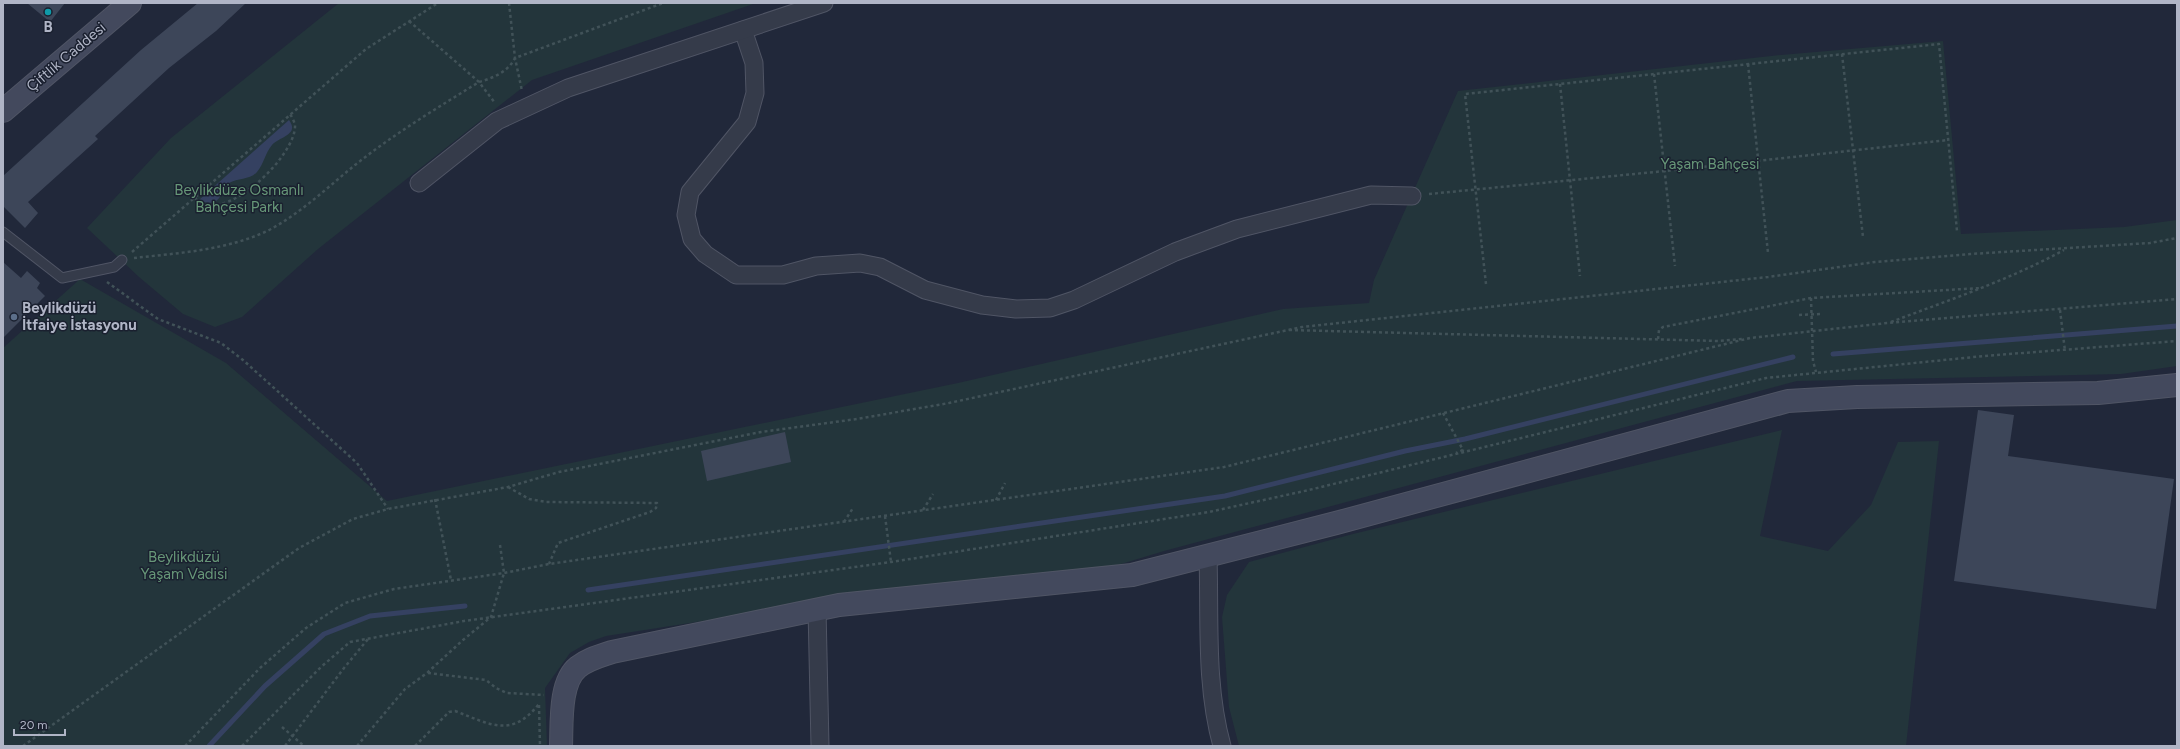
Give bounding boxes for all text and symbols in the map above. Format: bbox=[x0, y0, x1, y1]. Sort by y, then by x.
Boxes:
marker: B bbox=[43, 7, 53, 17]
place label: B bbox=[43, 18, 53, 36]
street label: Çiftlik Caddesi bbox=[23, 19, 109, 95]
park label: Yaşam Bahçesi bbox=[1661, 155, 1759, 173]
park label: Beylikdüze Osmanlı Bahçesi Parkı bbox=[174, 181, 304, 216]
place label: Beylikdüzü İtfaiye İstasyonu bbox=[22, 299, 137, 334]
marker: Beylikdüzü İtfaiye İstasyonu bbox=[9, 312, 19, 322]
park label: Beylikdüzü Yaşam Vadisi bbox=[140, 548, 228, 583]
scale bar bbox=[14, 711, 65, 737]
text: 20 m bbox=[20, 718, 48, 732]

